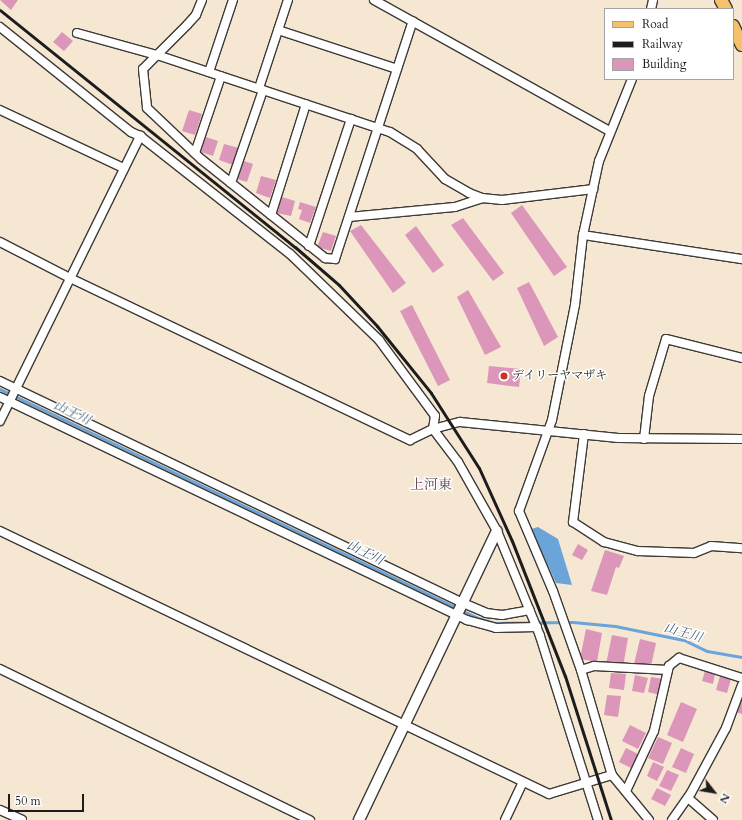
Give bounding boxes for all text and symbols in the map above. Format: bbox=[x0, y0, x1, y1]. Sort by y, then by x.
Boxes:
legend bbox=[604, 8, 734, 80]
text: Road bbox=[642, 16, 668, 32]
text: Railway bbox=[642, 36, 683, 52]
text: Building bbox=[642, 56, 686, 72]
place label: デイリーヤマザキ bbox=[512, 369, 608, 383]
marker: デイリーヤマザキ bbox=[499, 371, 509, 381]
water label: 山王川 bbox=[51, 397, 93, 429]
district label: 上河東 bbox=[410, 477, 452, 493]
water label: 山王川 bbox=[344, 537, 386, 569]
water label: 山王川 bbox=[662, 620, 704, 646]
north arrow bbox=[694, 772, 734, 812]
scale bar bbox=[10, 786, 86, 812]
text: N bbox=[716, 790, 734, 806]
text: 50 m bbox=[15, 793, 41, 809]

